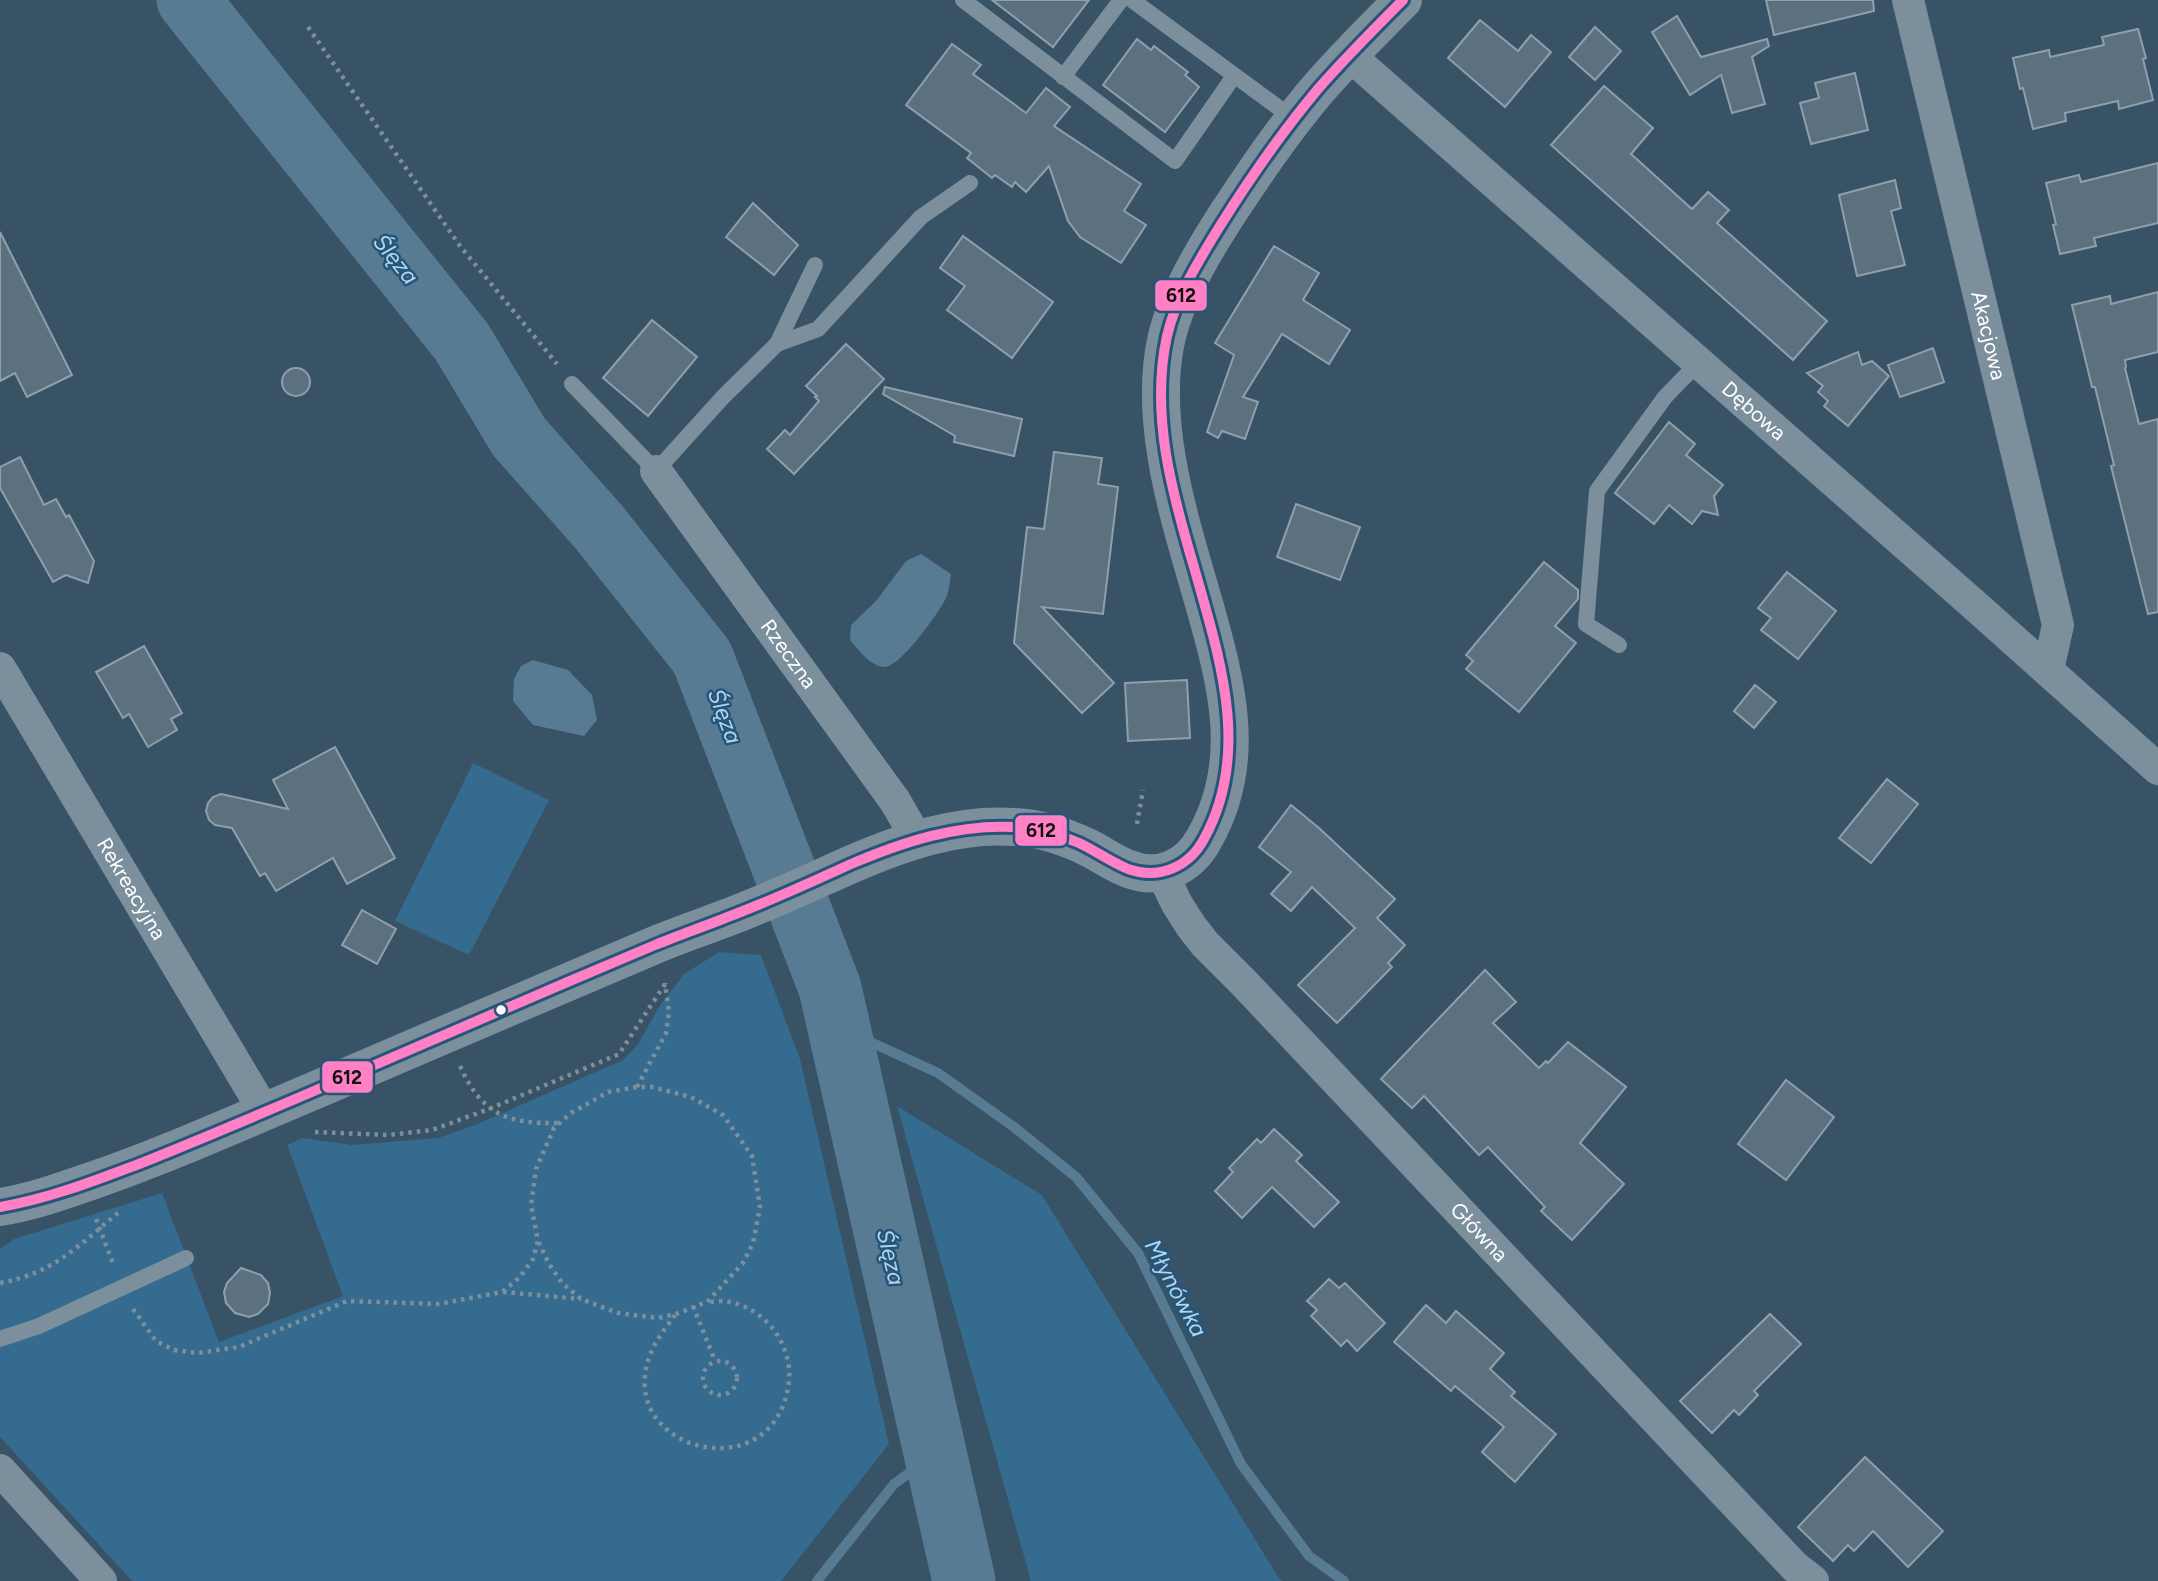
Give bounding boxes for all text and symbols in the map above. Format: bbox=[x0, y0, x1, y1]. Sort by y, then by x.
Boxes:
water label: Ślęza bbox=[367, 228, 425, 290]
line badge: 612 bbox=[1154, 279, 1208, 312]
text: 612 bbox=[1166, 284, 1196, 307]
street label: Akacjowa bbox=[1966, 288, 2012, 382]
street label: Dębowa bbox=[1717, 376, 1791, 445]
street label: Rzeczna bbox=[756, 614, 822, 693]
water label: Ślęza bbox=[702, 685, 748, 747]
line badge: 612 bbox=[1014, 814, 1068, 847]
text: 612 bbox=[1026, 819, 1056, 842]
street label: Rekreacyjna bbox=[92, 833, 172, 944]
unlabelled marker bbox=[494, 1003, 508, 1017]
line badge: 612 bbox=[321, 1060, 374, 1094]
text: 612 bbox=[332, 1066, 362, 1089]
street label: Główna bbox=[1445, 1197, 1513, 1267]
water label: Ślęza bbox=[871, 1226, 911, 1288]
water label: Młynówka bbox=[1139, 1234, 1213, 1342]

